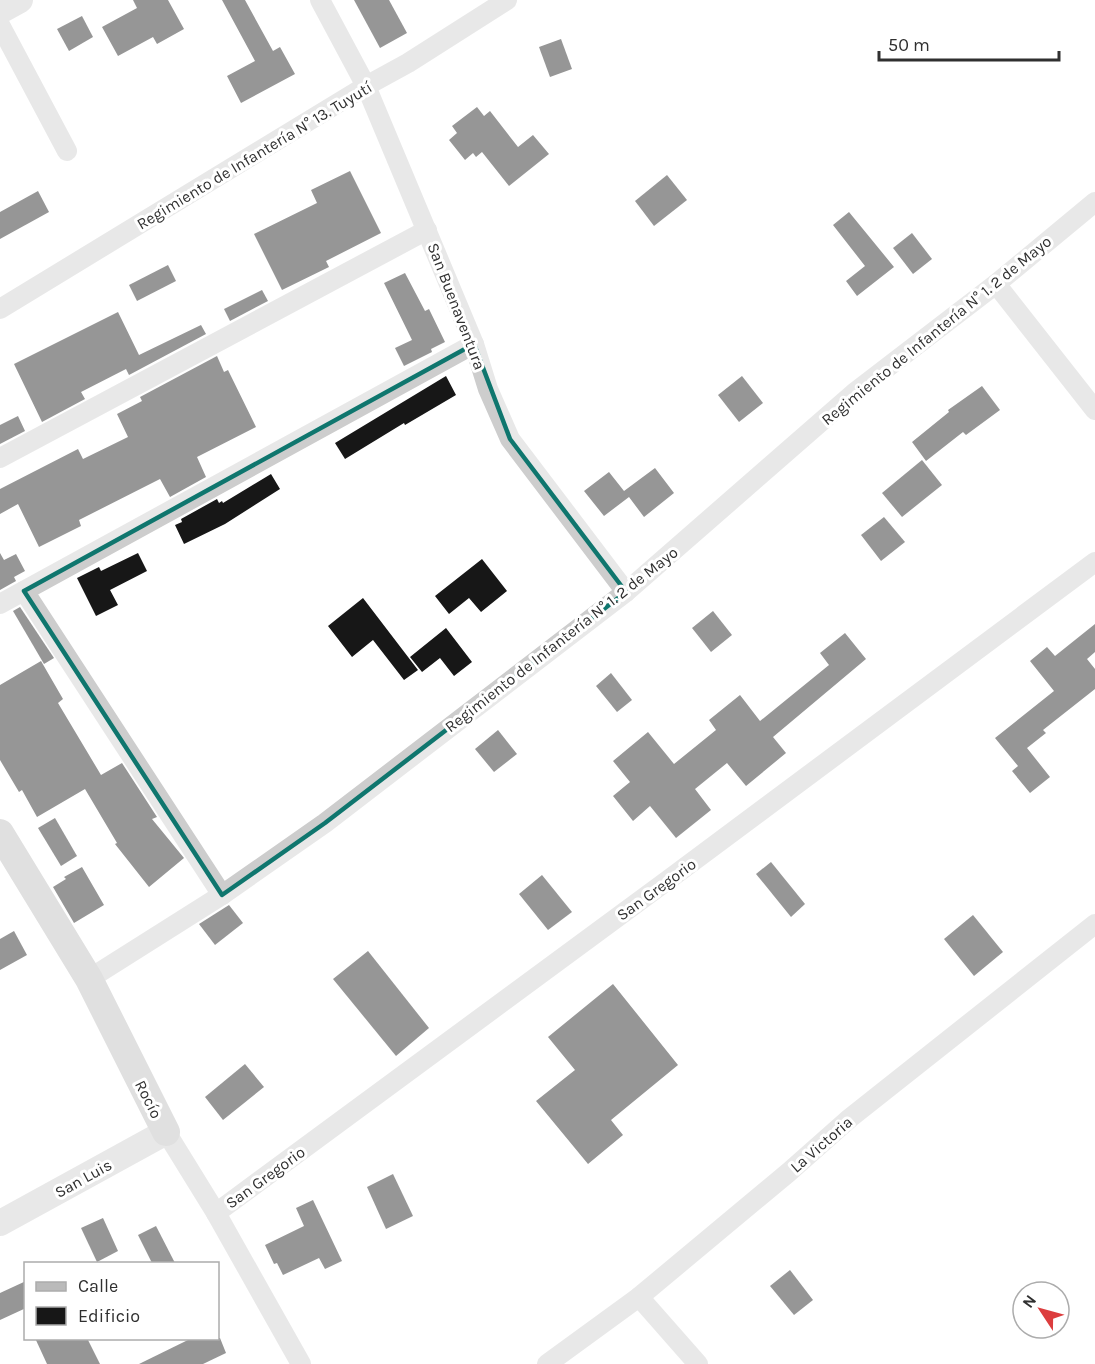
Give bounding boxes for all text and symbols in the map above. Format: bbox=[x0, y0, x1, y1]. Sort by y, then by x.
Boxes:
scale bar bbox=[879, 24, 1059, 62]
text: 50 m bbox=[888, 34, 930, 56]
street label: Regimiento de Infantería N° 13. Tuyutí bbox=[133, 77, 376, 233]
street label: Regimiento de Infantería N° 1. 2 de Mayo bbox=[818, 232, 1055, 429]
street label: San Buenaventura bbox=[424, 240, 489, 372]
street label: Regimiento de Infantería N° 1. 2 de Mayo bbox=[441, 543, 682, 736]
street label: San Gregorio bbox=[613, 854, 700, 925]
street label: Rocío bbox=[131, 1077, 166, 1121]
street label: La Victoria bbox=[786, 1112, 856, 1177]
street label: San Gregorio bbox=[222, 1142, 309, 1213]
street label: San Luis bbox=[51, 1155, 115, 1202]
legend bbox=[24, 1262, 219, 1340]
text: Calle bbox=[78, 1275, 118, 1297]
north arrow bbox=[1011, 1280, 1071, 1340]
text: N bbox=[1018, 1291, 1040, 1312]
text: Edificio bbox=[78, 1305, 140, 1327]

